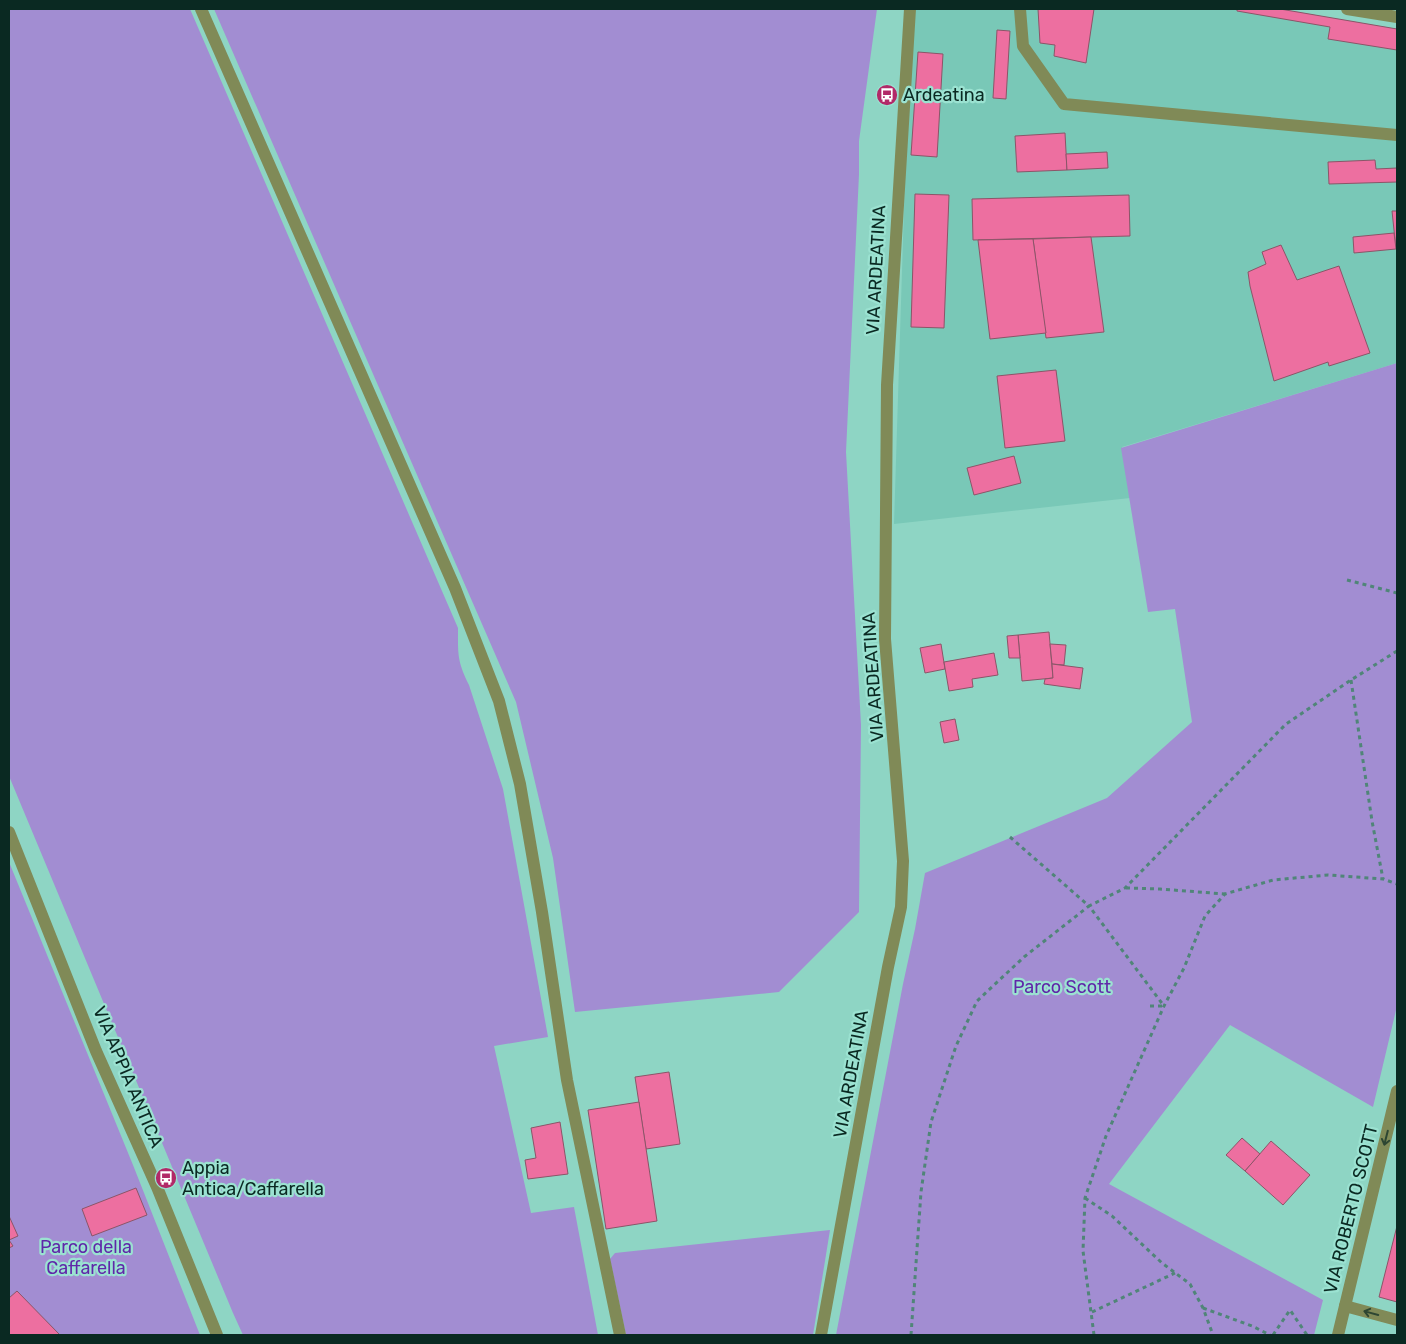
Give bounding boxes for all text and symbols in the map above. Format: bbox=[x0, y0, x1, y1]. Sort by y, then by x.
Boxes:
bus stop icon: Ardeatina bbox=[875, 83, 899, 107]
place label: Ardeatina bbox=[903, 84, 985, 106]
street label: VIA ARDEATINA bbox=[862, 204, 890, 336]
street label: VIA ARDEATINA bbox=[857, 611, 889, 743]
park label: Parco Scott bbox=[1013, 976, 1111, 998]
street label: VIA APPIA ANTICA bbox=[88, 1003, 168, 1151]
street label: VIA ARDEATINA bbox=[829, 1008, 873, 1140]
street label: VIA ROBERTO SCOTT bbox=[1319, 1122, 1383, 1296]
one-way arrow bbox=[1381, 1129, 1390, 1145]
place label: Appia Antica/Caffarella bbox=[182, 1157, 324, 1200]
bus stop icon: Appia Antica/Caffarella bbox=[154, 1166, 178, 1190]
park label: Parco della Caffarella bbox=[40, 1236, 132, 1279]
one-way arrow bbox=[1364, 1308, 1380, 1317]

